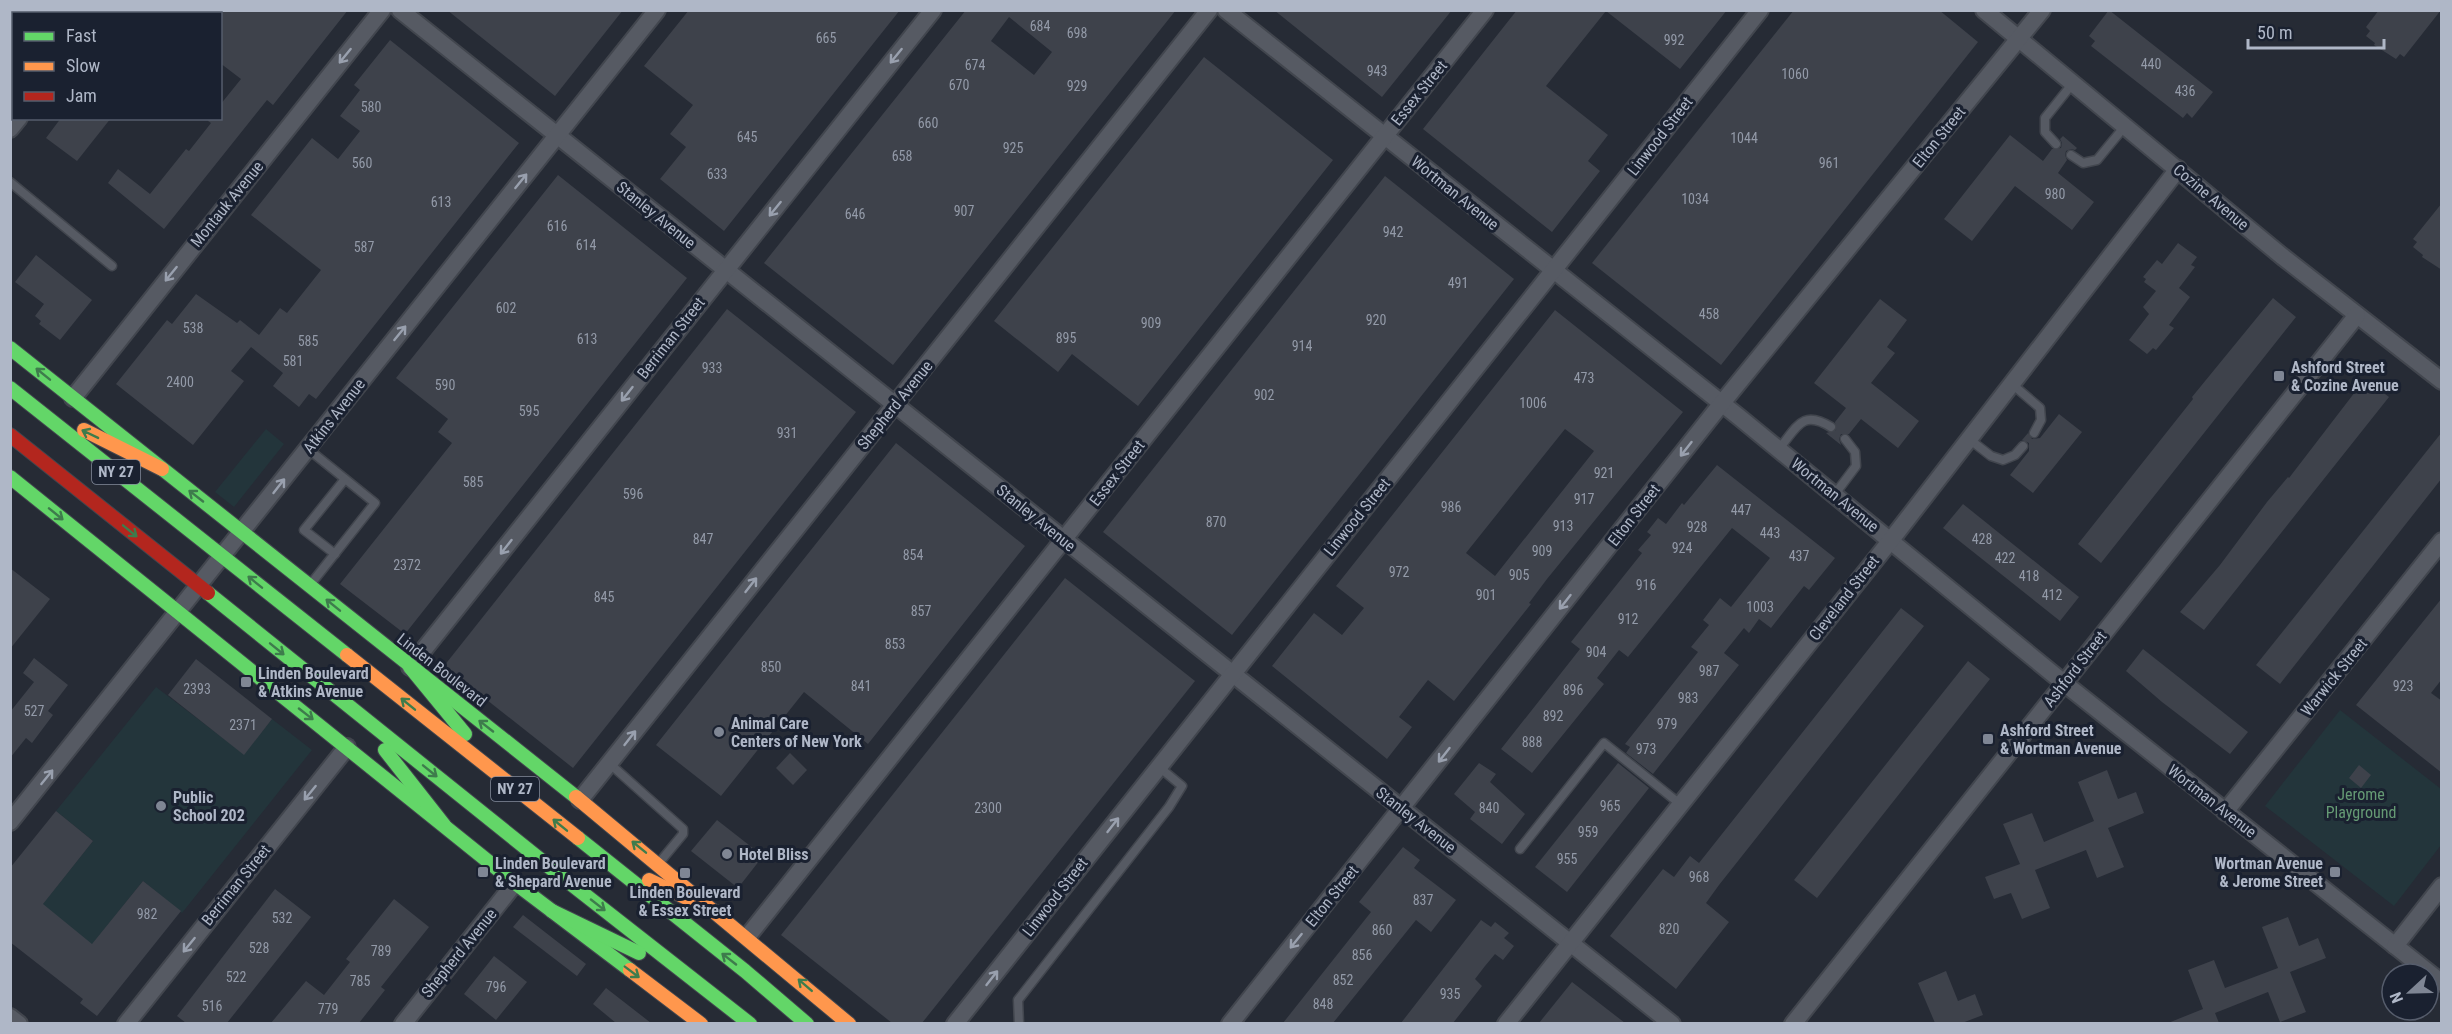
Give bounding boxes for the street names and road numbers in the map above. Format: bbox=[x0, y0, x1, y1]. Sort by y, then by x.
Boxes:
street label: Essex Street bbox=[1387, 56, 1451, 129]
street label: Linwood Street bbox=[1623, 93, 1697, 179]
street label: Elton Street bbox=[1909, 102, 1970, 171]
street label: Wortman Avenue bbox=[1407, 152, 1503, 234]
street label: Montauk Avenue bbox=[187, 157, 267, 251]
street label: Cozine Avenue bbox=[2169, 160, 2253, 234]
street label: Stanley Avenue bbox=[613, 177, 699, 253]
street label: Berriman Street bbox=[633, 293, 709, 383]
street label: Shepherd Avenue bbox=[853, 357, 937, 453]
street label: Atkins Avenue bbox=[299, 375, 369, 457]
street label: Essex Street bbox=[1085, 436, 1149, 510]
street label: Wortman Avenue bbox=[1787, 454, 1883, 536]
road number: NY 27 bbox=[92, 460, 140, 484]
street label: Linwood Street bbox=[1320, 474, 1394, 560]
street label: Stanley Avenue bbox=[993, 480, 1079, 556]
street label: Elton Street bbox=[1604, 480, 1664, 550]
street label: Cleveland Street bbox=[1805, 552, 1883, 644]
street label: Ashford Street bbox=[2039, 627, 2111, 711]
street label: Linden Boulevard bbox=[393, 629, 491, 711]
street label: Warwick Street bbox=[2297, 634, 2371, 720]
street label: Wortman Avenue bbox=[2164, 761, 2260, 841]
road number: NY 27 bbox=[491, 777, 539, 801]
street label: Stanley Avenue bbox=[1372, 783, 1460, 857]
street label: Berriman Street bbox=[198, 841, 274, 929]
street label: Linwood Street bbox=[1018, 854, 1092, 940]
street label: Elton Street bbox=[1302, 861, 1363, 930]
street label: Shepherd Avenue bbox=[417, 905, 501, 1001]

